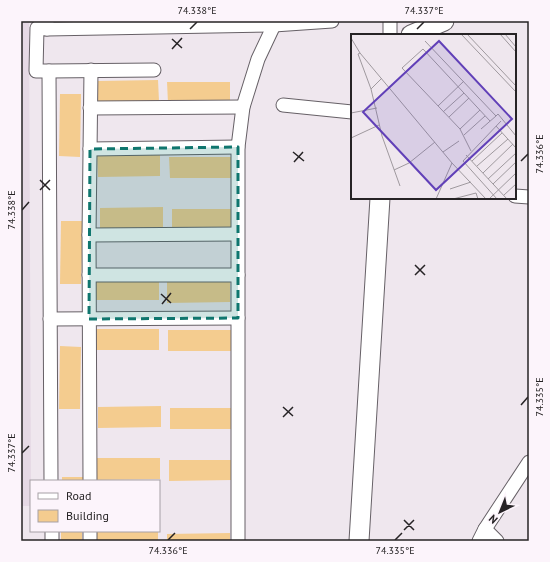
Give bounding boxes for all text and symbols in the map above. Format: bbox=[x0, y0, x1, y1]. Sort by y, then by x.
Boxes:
text: 74.338°E bbox=[178, 4, 217, 17]
text: 74.337°E bbox=[405, 4, 444, 17]
inset map bbox=[351, 34, 516, 199]
text: 74.336°E bbox=[533, 135, 546, 174]
text: 74.338°E bbox=[5, 191, 18, 230]
text: 74.335°E bbox=[533, 378, 546, 417]
text: 74.337°E bbox=[5, 434, 18, 473]
legend bbox=[30, 480, 160, 532]
text: Road bbox=[66, 488, 91, 503]
north arrow bbox=[480, 492, 520, 532]
text: Building bbox=[66, 508, 109, 523]
text: N bbox=[486, 512, 501, 527]
text: 74.336°E bbox=[149, 544, 188, 557]
text: 74.335°E bbox=[376, 544, 415, 557]

